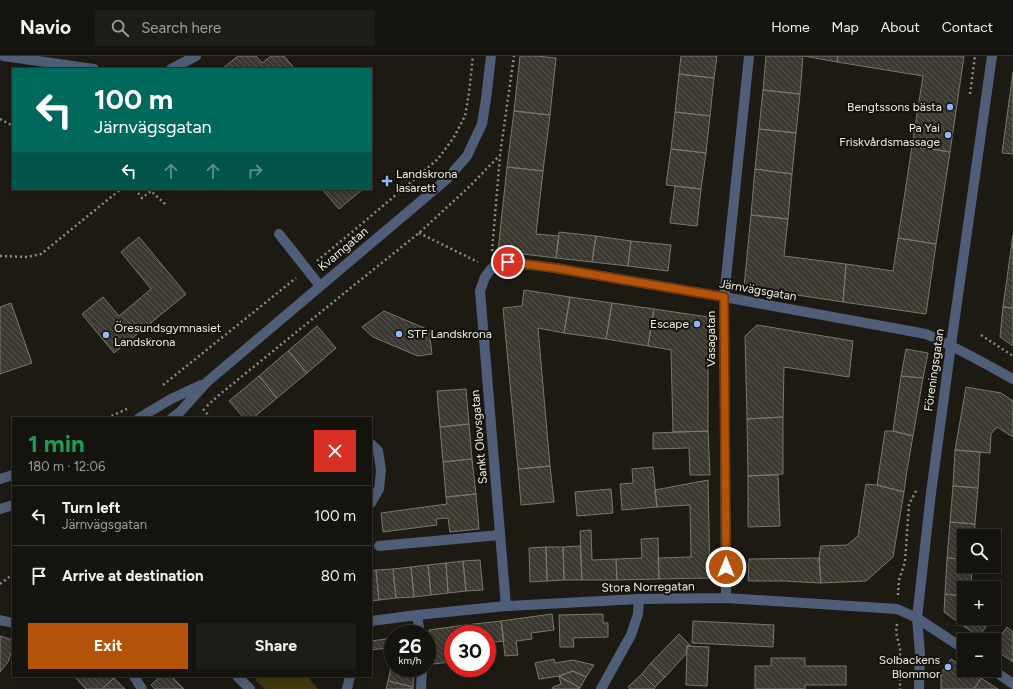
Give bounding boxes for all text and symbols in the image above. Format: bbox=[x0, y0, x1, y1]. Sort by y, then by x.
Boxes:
search box bbox=[95, 10, 375, 46]
text: Navio bbox=[20, 16, 71, 39]
icon: search bbox=[109, 17, 131, 39]
text: Search here bbox=[141, 19, 221, 37]
text: Home bbox=[771, 19, 810, 36]
text: Map bbox=[832, 19, 859, 36]
text: About bbox=[881, 19, 920, 36]
text: Contact bbox=[942, 19, 993, 36]
text: 100 m bbox=[94, 82, 173, 116]
icon: left bbox=[28, 84, 80, 136]
place label: Bengtssons bästa bbox=[847, 100, 942, 114]
marker: Bengtssons bästa bbox=[945, 102, 955, 112]
text: Järnvägsgatan bbox=[94, 116, 212, 138]
place label: Pa Yai Friskvårdsmassage bbox=[839, 121, 940, 149]
marker: Pa Yai Friskvårdsmassage bbox=[943, 130, 953, 140]
icon: left bbox=[118, 160, 140, 182]
icon: ahead bbox=[160, 160, 182, 182]
icon: ahead bbox=[202, 160, 224, 182]
icon: right bbox=[244, 160, 266, 182]
place label: Landskrona lasarett bbox=[396, 167, 457, 195]
marker: Landskrona lasarett bbox=[381, 175, 393, 187]
street label: Kvarngatan bbox=[315, 224, 371, 274]
pin bbox=[491, 245, 525, 279]
icon: arrive bbox=[497, 251, 519, 273]
street label: Järnvägsgatan bbox=[718, 276, 798, 304]
street label: Vasagatan bbox=[704, 311, 718, 367]
place label: Escape bbox=[650, 317, 689, 331]
marker: Escape bbox=[692, 319, 702, 329]
place label: Öresundsgymnasiet Landskrona bbox=[114, 321, 222, 349]
place label: STF Landskrona bbox=[407, 327, 492, 341]
street label: Föreningsgatan bbox=[921, 327, 947, 412]
marker: STF Landskrona bbox=[394, 329, 404, 339]
marker: Öresundsgymnasiet Landskrona bbox=[101, 330, 111, 340]
street label: Sankt Olovsgatan bbox=[468, 389, 490, 485]
text: 1 min bbox=[28, 429, 85, 458]
button: close bbox=[314, 430, 356, 472]
text: 180 m · 12:06 bbox=[28, 459, 105, 474]
text: Turn left bbox=[62, 499, 120, 517]
icon: left bbox=[28, 505, 50, 527]
text: 100 m bbox=[314, 507, 356, 525]
text: Järnvägsgatan bbox=[62, 517, 147, 532]
map controls bbox=[957, 529, 1001, 677]
button: search bbox=[957, 529, 1001, 573]
position arrow bbox=[705, 546, 747, 588]
icon: arrive bbox=[28, 565, 50, 587]
text: Arrive at destination bbox=[62, 567, 203, 585]
text: 80 m bbox=[321, 567, 356, 585]
street label: Stora Norregatan bbox=[601, 579, 695, 595]
button: + bbox=[957, 581, 1001, 625]
button: Exit bbox=[28, 623, 188, 669]
button: Share bbox=[196, 623, 356, 669]
speed limit sign: 30 bbox=[444, 625, 496, 677]
button: − bbox=[957, 633, 1001, 677]
text: 26 bbox=[398, 634, 422, 658]
place label: Solbackens Blommor bbox=[879, 653, 940, 681]
text: km/h bbox=[399, 654, 421, 667]
marker: Solbackens Blommor bbox=[943, 662, 953, 672]

